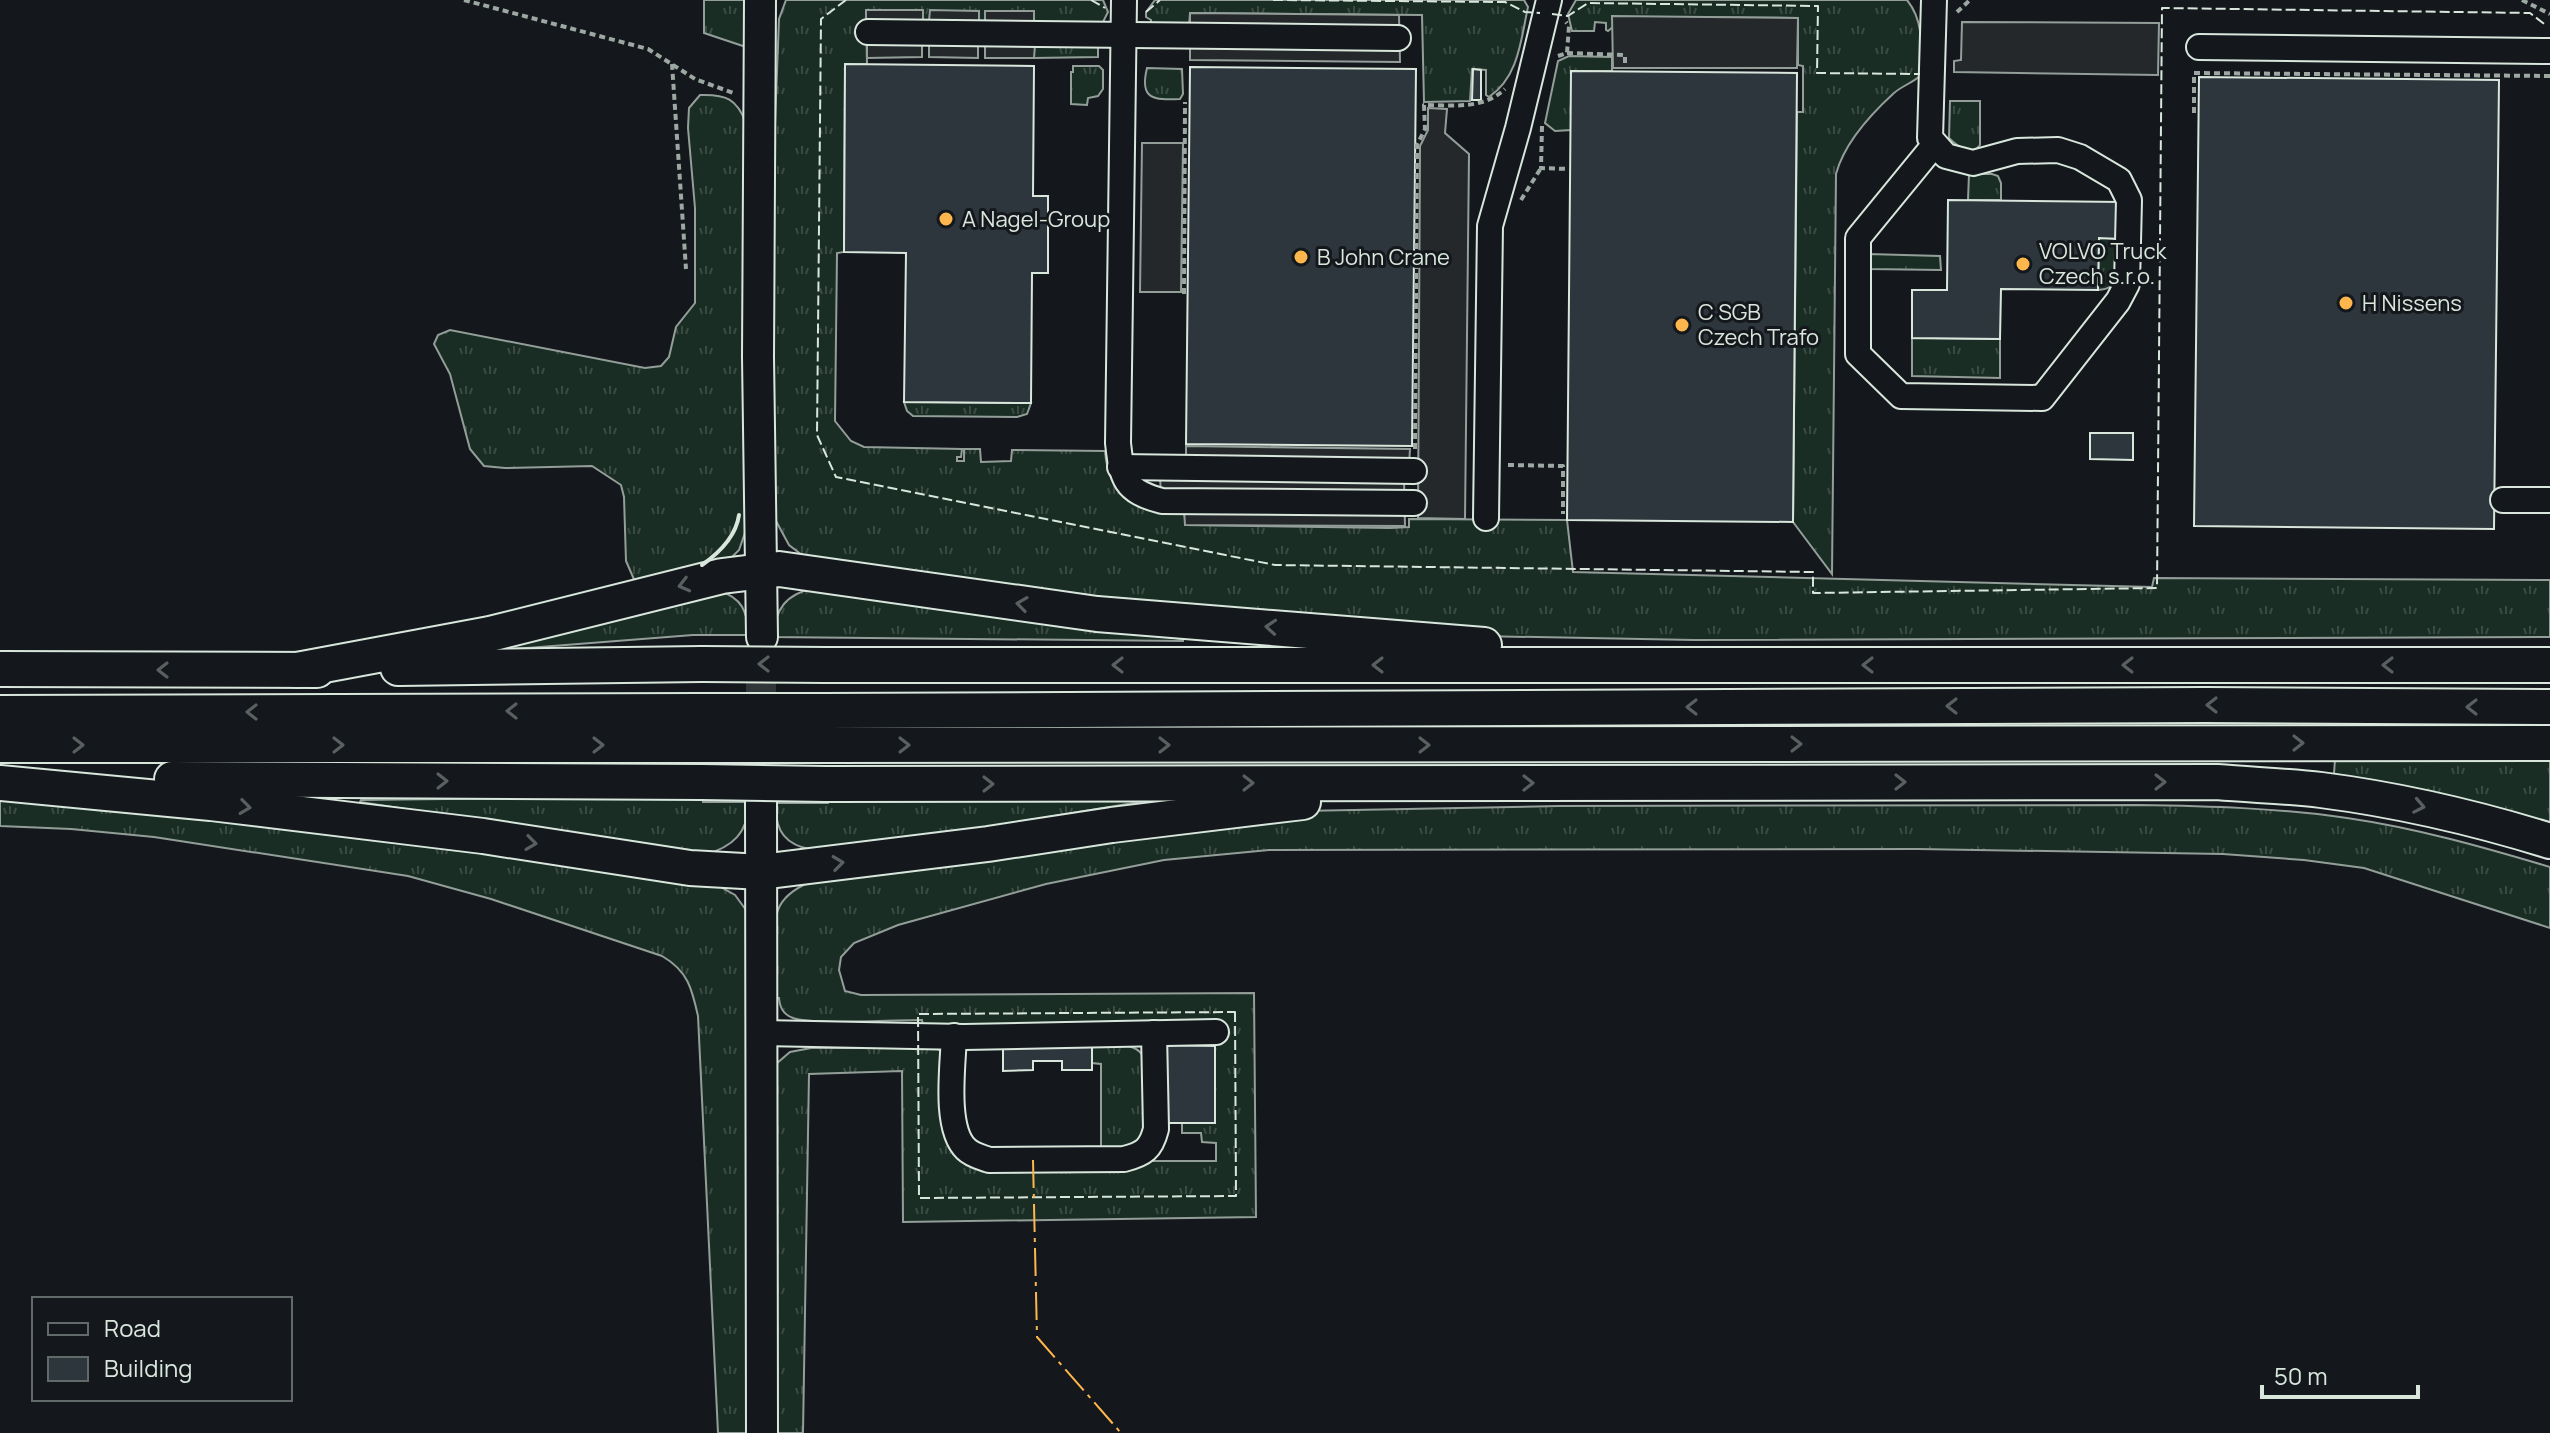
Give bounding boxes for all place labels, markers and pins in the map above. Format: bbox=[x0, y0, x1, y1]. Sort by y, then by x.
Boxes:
place label: A Nagel-Group bbox=[962, 204, 1110, 234]
marker: A Nagel-Group bbox=[937, 210, 955, 228]
place label: VOLVO Truck Czech s.r.o. bbox=[2039, 236, 2168, 291]
place label: B John Crane bbox=[1317, 242, 1450, 272]
marker: B John Crane bbox=[1292, 248, 1310, 266]
marker: VOLVO Truck Czech s.r.o. bbox=[2014, 255, 2032, 273]
place label: H Nissens bbox=[2362, 288, 2462, 318]
marker: H Nissens bbox=[2337, 294, 2355, 312]
place label: C SGB Czech Trafo bbox=[1698, 297, 1819, 352]
marker: C SGB Czech Trafo bbox=[1673, 316, 1691, 334]

